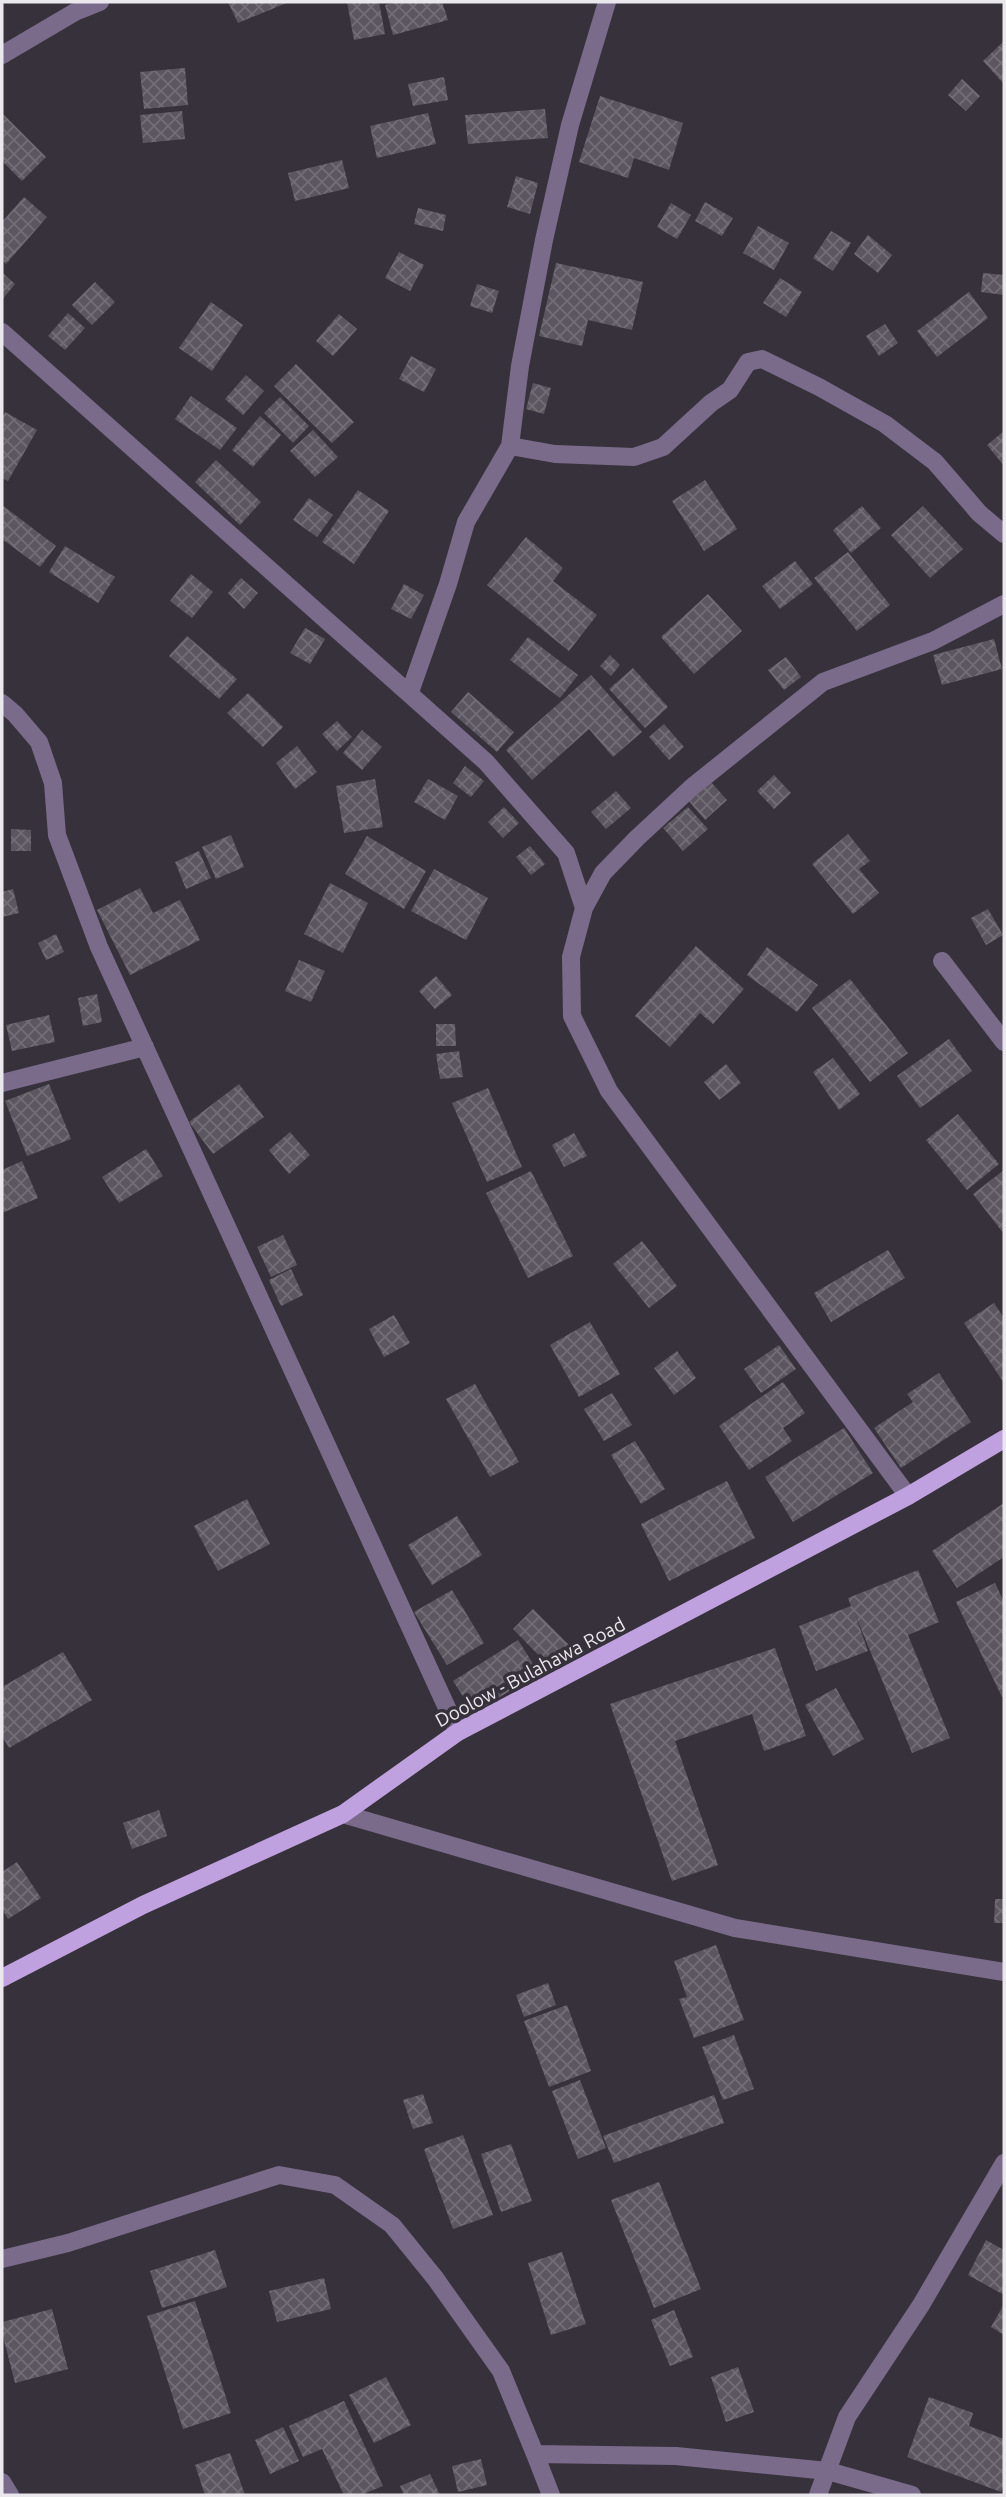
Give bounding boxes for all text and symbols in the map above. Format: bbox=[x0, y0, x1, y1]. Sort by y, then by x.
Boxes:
street label: Doolow - Bulahawa Road bbox=[431, 1613, 629, 1731]

